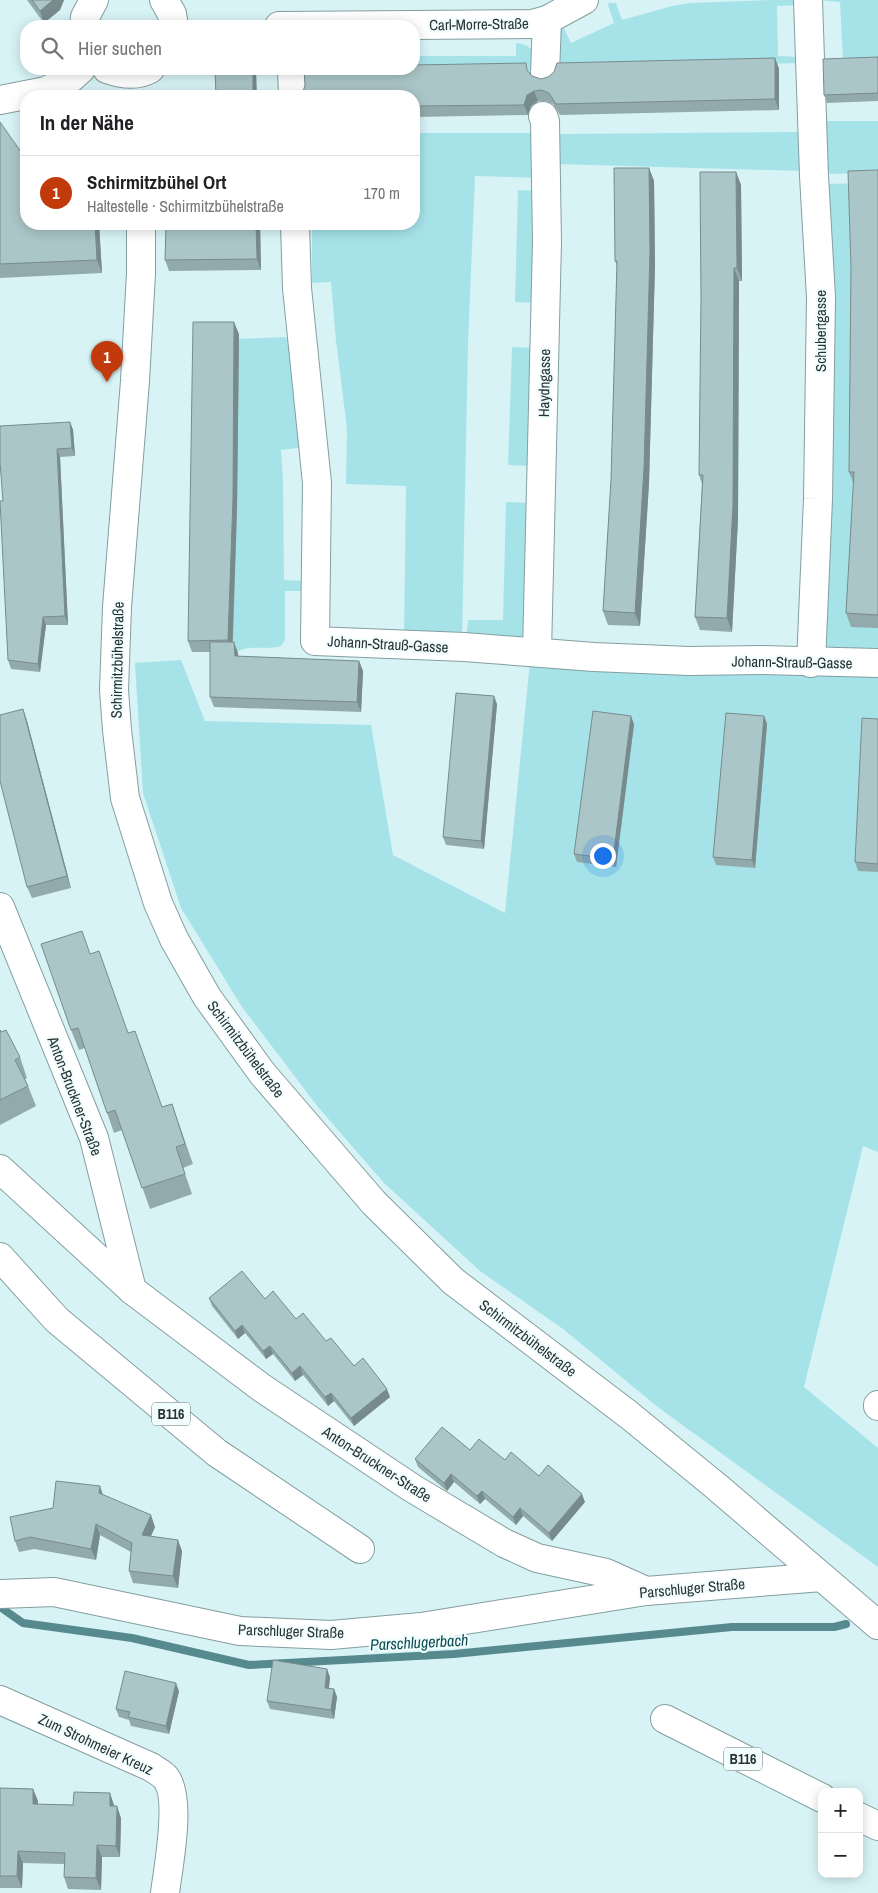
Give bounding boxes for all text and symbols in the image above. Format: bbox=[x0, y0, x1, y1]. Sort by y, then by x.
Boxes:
street label: Carl-Morre-Straße bbox=[429, 13, 529, 35]
search box bbox=[20, 20, 420, 75]
icon: search bbox=[38, 34, 66, 62]
text: Hier suchen bbox=[78, 35, 162, 61]
text: In der Nähe bbox=[40, 108, 134, 137]
text: Schirmitzbühel Ort bbox=[87, 169, 226, 195]
text: 1 bbox=[52, 182, 60, 204]
text: 170 m bbox=[364, 182, 400, 204]
text: Haltestelle · Schirmitzbühelstraße bbox=[87, 195, 284, 217]
street label: Schubertgasse bbox=[810, 290, 831, 372]
pin: 1 bbox=[91, 341, 123, 382]
street label: Haydngasse bbox=[533, 348, 555, 417]
street label: Schirmitzbühelstraße bbox=[105, 601, 129, 719]
street label: Johann-Strauß-Gasse bbox=[327, 630, 449, 658]
street label: Johann-Strauß-Gasse bbox=[731, 650, 853, 674]
your location bbox=[590, 843, 616, 869]
street label: Schirmitzbühelstraße bbox=[202, 996, 290, 1102]
street label: Anton-Bruckner-Straße bbox=[42, 1032, 108, 1159]
street label: Schirmitzbühelstraße bbox=[475, 1294, 581, 1382]
road number: B116 bbox=[152, 1402, 190, 1426]
street label: Anton-Bruckner-Straße bbox=[317, 1420, 436, 1507]
street label: Parschluger Straße bbox=[638, 1573, 746, 1603]
street label: Parschluger Straße bbox=[238, 1619, 344, 1643]
water label: Parschlugerbach bbox=[369, 1628, 469, 1656]
street label: Zum Strohmeier Kreuz bbox=[35, 1708, 157, 1780]
road number: B116 bbox=[724, 1748, 762, 1770]
map controls bbox=[818, 1788, 863, 1878]
button: + bbox=[818, 1788, 863, 1833]
button: − bbox=[818, 1833, 863, 1878]

